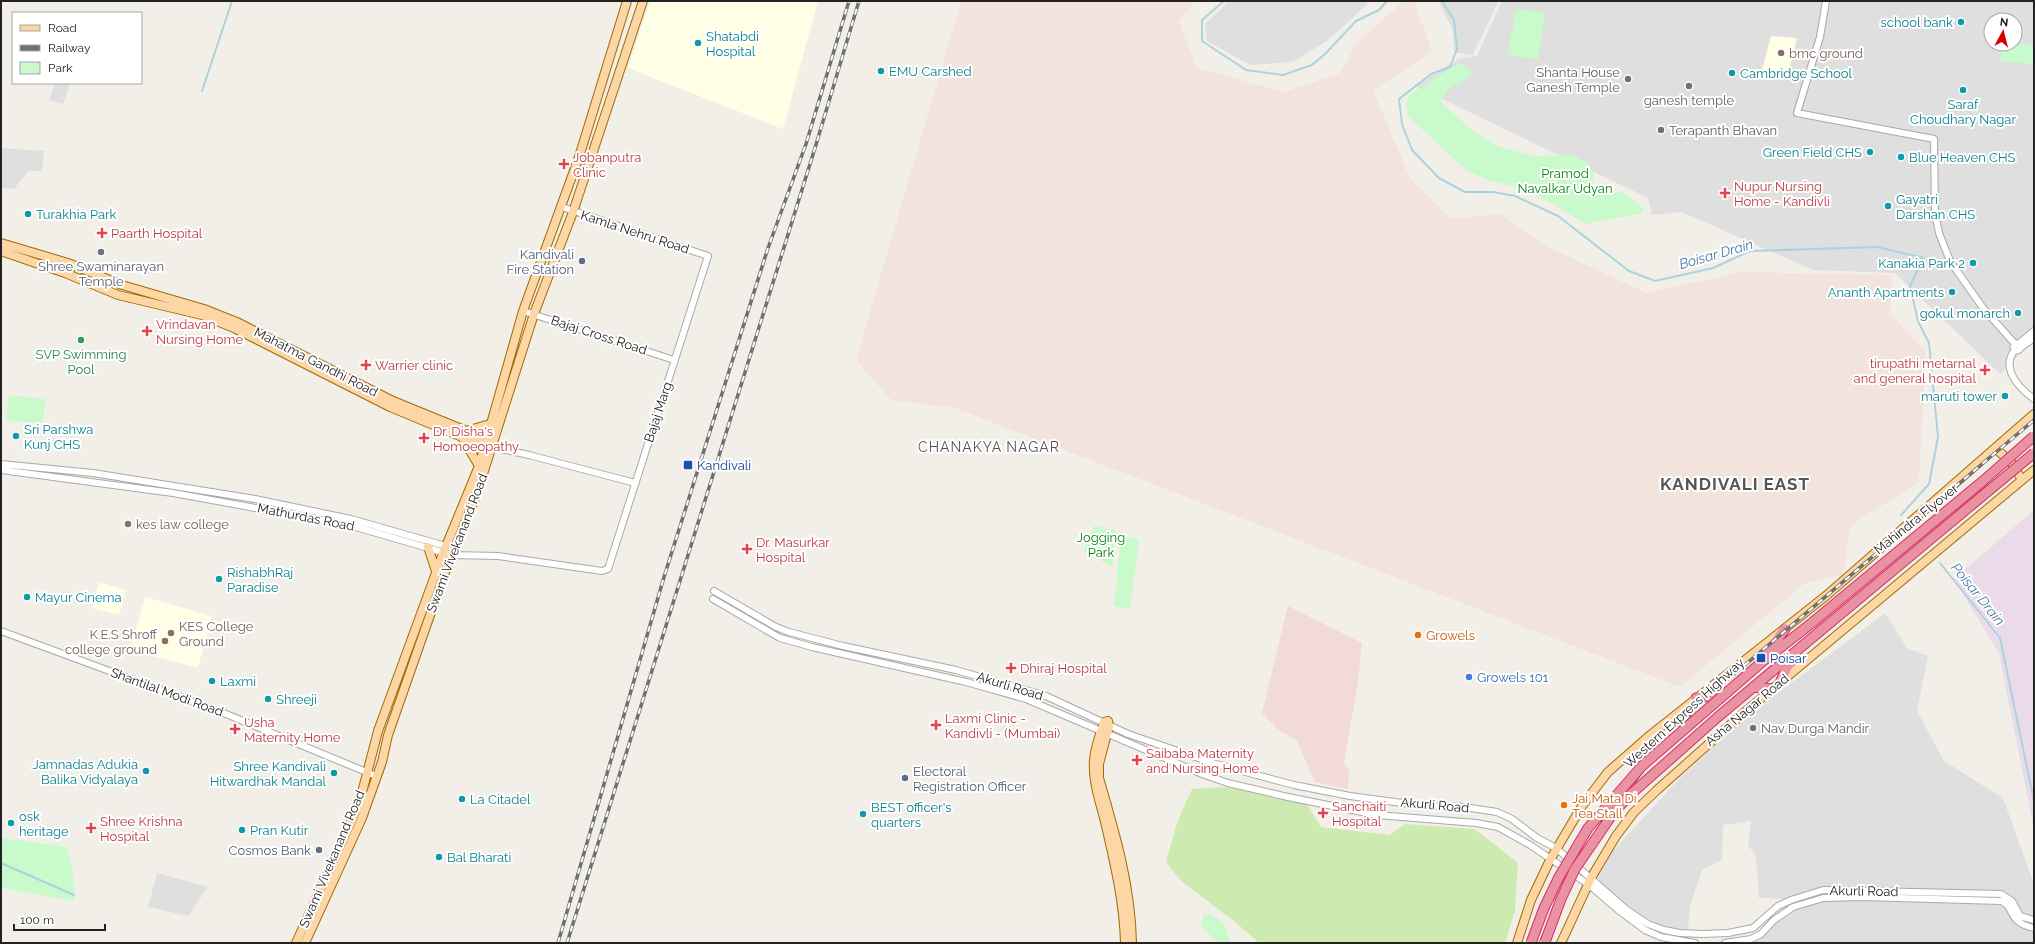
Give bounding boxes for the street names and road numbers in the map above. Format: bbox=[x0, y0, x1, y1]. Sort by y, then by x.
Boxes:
street label: Kamla Nehru Road bbox=[579, 207, 691, 257]
street label: Bajaj Cross Road bbox=[549, 312, 649, 358]
street label: Mahatma Gandhi Road bbox=[252, 324, 380, 400]
street label: Bajaj Marg bbox=[641, 380, 675, 444]
street label: Swami Vivekanand Road bbox=[424, 471, 490, 615]
street label: Mahindra Flyover bbox=[1871, 480, 1961, 557]
street label: Mathurdas Road bbox=[256, 500, 356, 534]
street label: Western Express Highway bbox=[1621, 655, 1747, 771]
street label: Shantilal Modi Road bbox=[109, 665, 225, 719]
street label: Akurli Road bbox=[975, 669, 1045, 703]
street label: Asha Nagar Road bbox=[1702, 671, 1792, 749]
street label: Swami Vivekanand Road bbox=[296, 788, 368, 930]
street label: Akurli Road bbox=[1400, 795, 1470, 815]
street label: Akurli Road bbox=[1829, 883, 1899, 899]

